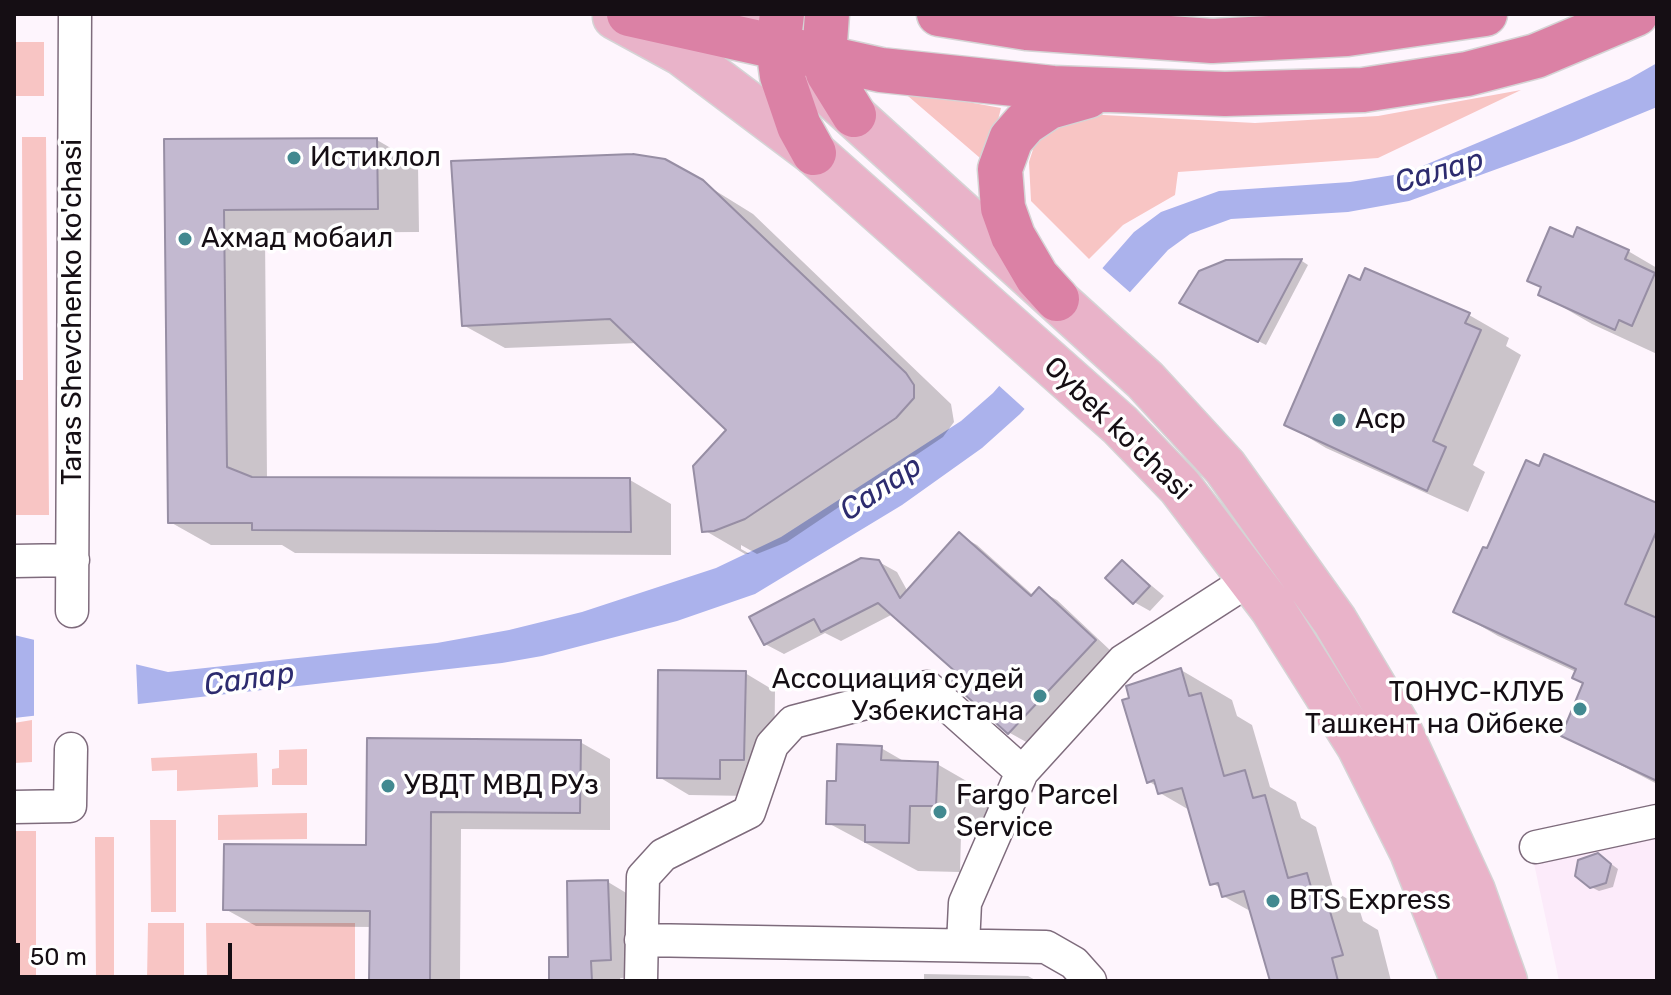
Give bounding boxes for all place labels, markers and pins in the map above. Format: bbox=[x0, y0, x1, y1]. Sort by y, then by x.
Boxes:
place label: Истиклол bbox=[310, 141, 441, 175]
marker: Истиклол bbox=[285, 149, 303, 167]
place label: Ахмад мобаил bbox=[201, 222, 393, 256]
marker: Ахмад мобаил bbox=[176, 230, 194, 248]
place label: Аср bbox=[1355, 403, 1406, 437]
marker: Аср bbox=[1330, 411, 1348, 429]
place label: Ассоциация судей Узбекистана bbox=[772, 663, 1024, 729]
place label: ТОНУС-КЛУБ Ташкент на Ойбеке bbox=[1305, 676, 1564, 742]
marker: Ассоциация судей Узбекистана bbox=[1031, 687, 1049, 705]
marker: ТОНУС-КЛУБ Ташкент на Ойбеке bbox=[1571, 700, 1589, 718]
place label: УВДТ МВД РУз bbox=[404, 769, 599, 803]
marker: УВДТ МВД РУз bbox=[379, 777, 397, 795]
place label: Fargo Parcel Service bbox=[956, 779, 1118, 845]
marker: Fargo Parcel Service bbox=[931, 803, 949, 821]
place label: BTS Express bbox=[1289, 884, 1451, 918]
marker: BTS Express bbox=[1264, 892, 1282, 910]

